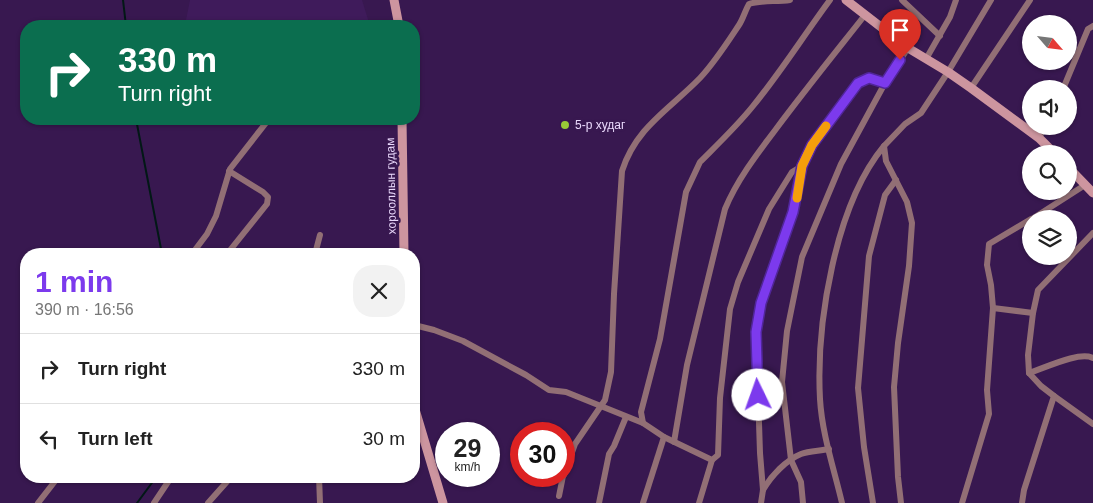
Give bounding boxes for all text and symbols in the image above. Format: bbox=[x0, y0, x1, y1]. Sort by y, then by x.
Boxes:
pin bbox=[879, 9, 921, 60]
north arrow bbox=[1022, 15, 1078, 70]
map controls bbox=[1022, 15, 1077, 265]
icon: arrive bbox=[886, 16, 914, 44]
icon: right bbox=[35, 40, 100, 105]
text: 330 m bbox=[118, 40, 217, 79]
button: sound bbox=[1022, 80, 1077, 135]
text: Turn right bbox=[118, 81, 211, 106]
place label: 5-р худаг bbox=[575, 118, 626, 132]
marker: 5-р худаг bbox=[559, 119, 571, 131]
street label: хорооллын гудам bbox=[383, 137, 399, 235]
button: search bbox=[1022, 145, 1077, 200]
button: layers bbox=[1022, 210, 1077, 265]
text: 1 min bbox=[35, 265, 113, 298]
button: close bbox=[353, 265, 405, 317]
text: 390 m · 16:56 bbox=[35, 301, 134, 318]
icon: right bbox=[35, 355, 63, 383]
text: Turn right bbox=[78, 358, 166, 379]
text: 330 m bbox=[352, 358, 405, 379]
position arrow bbox=[731, 368, 783, 420]
speed limit sign: 30 bbox=[510, 422, 575, 487]
icon: left bbox=[35, 425, 63, 453]
text: Turn left bbox=[78, 428, 153, 449]
text: 30 m bbox=[363, 428, 405, 449]
text: 29 bbox=[454, 434, 481, 462]
text: km/h bbox=[454, 460, 481, 474]

